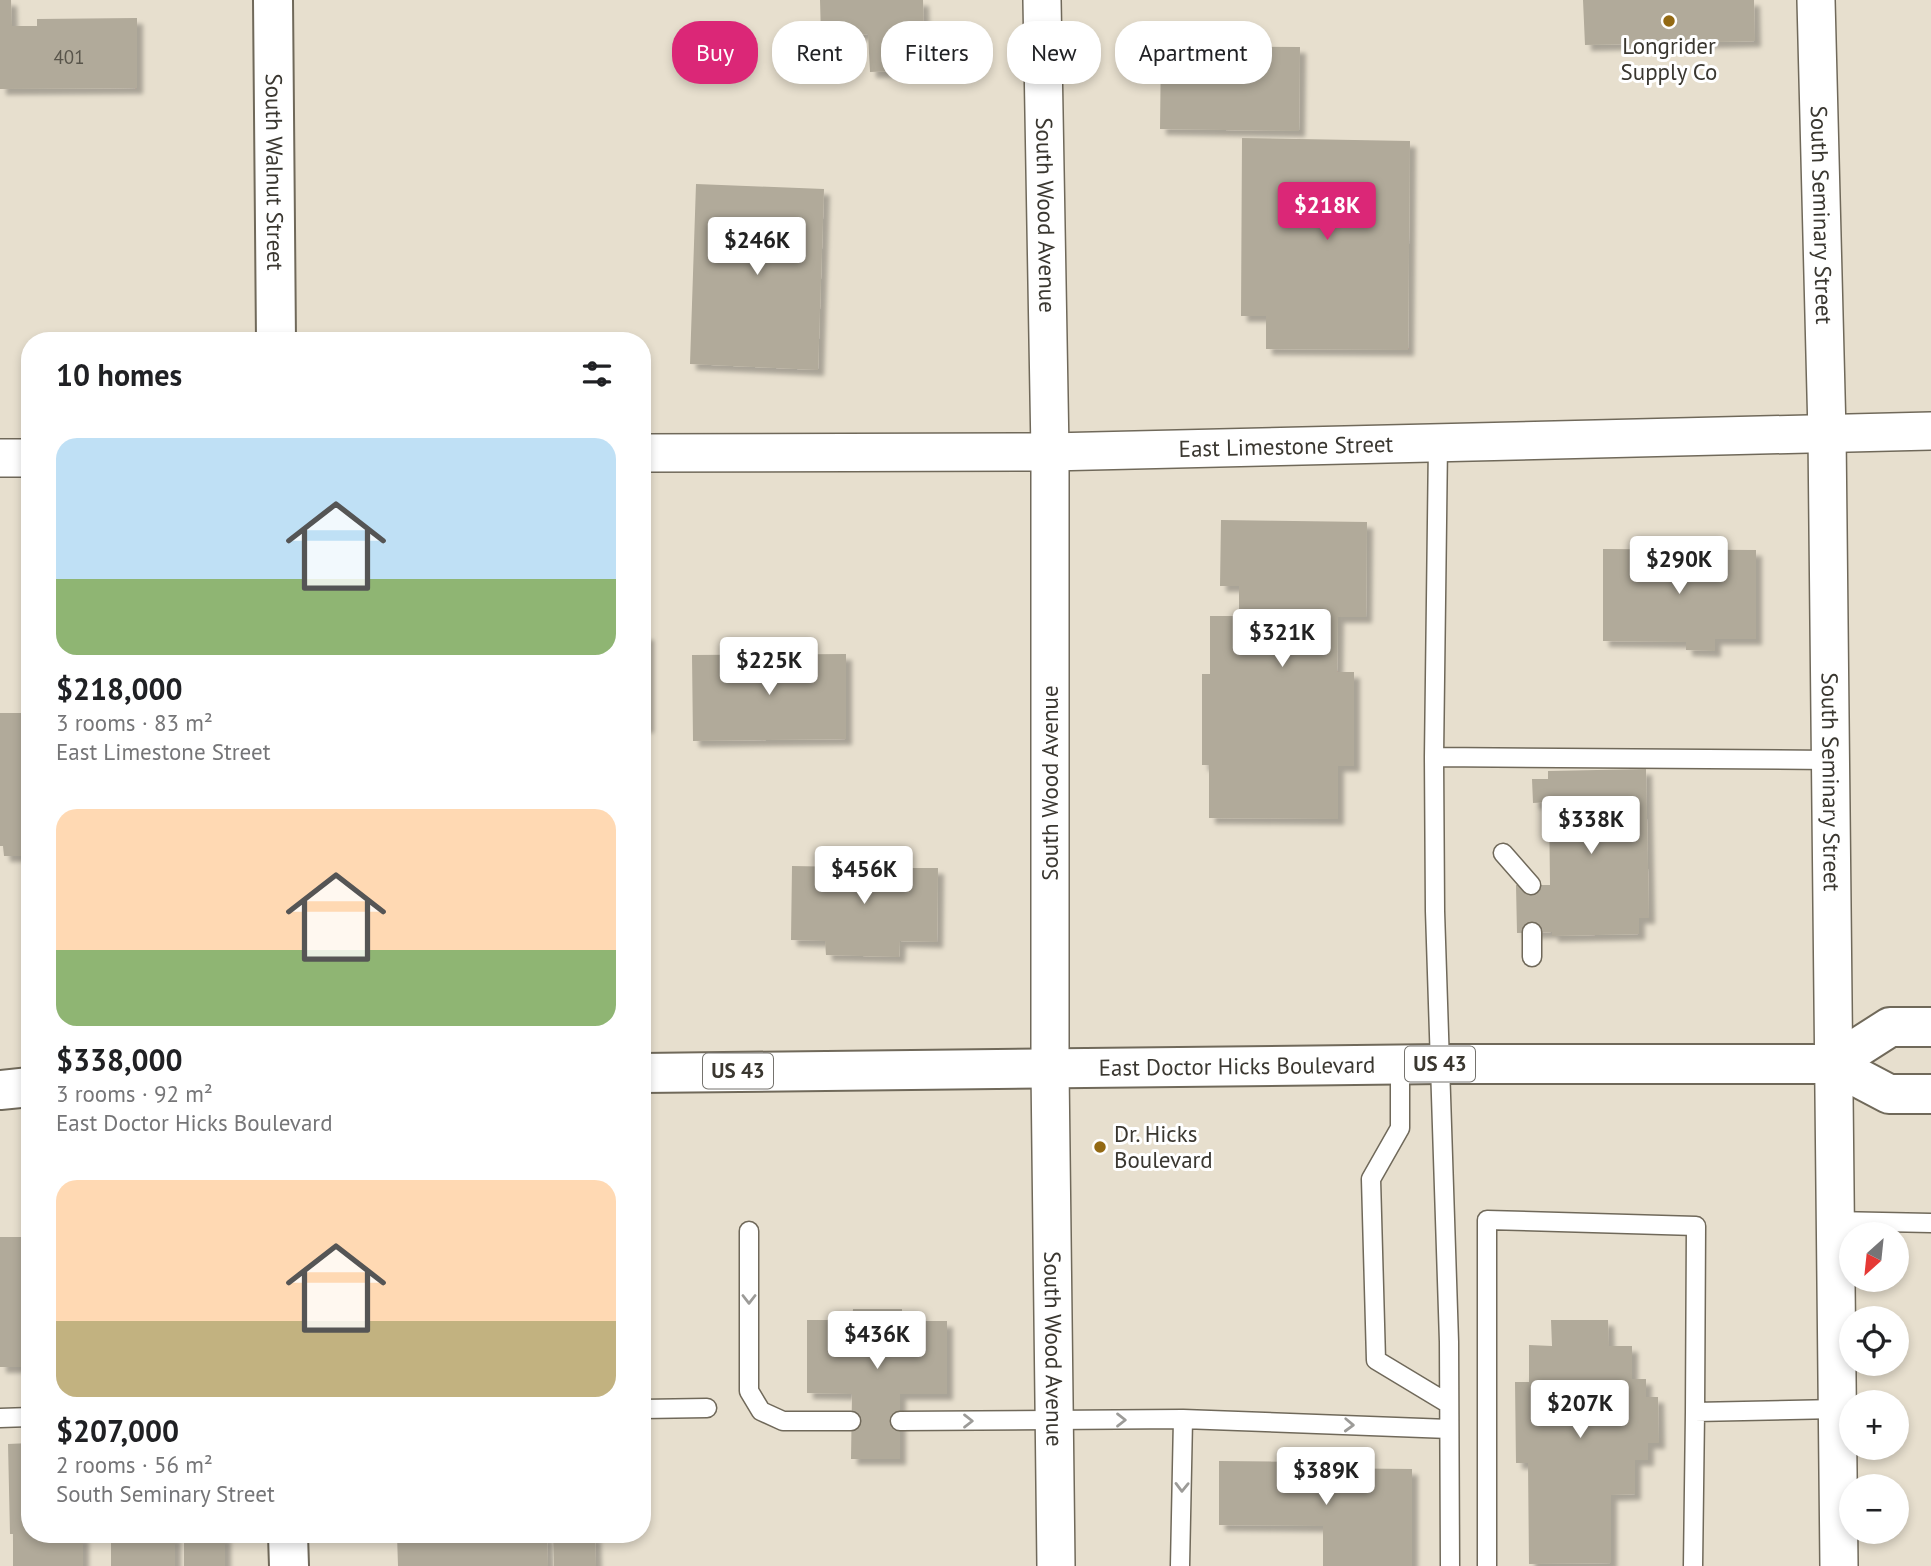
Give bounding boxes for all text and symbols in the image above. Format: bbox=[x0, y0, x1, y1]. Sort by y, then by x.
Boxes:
marker: Longrider Supply Co bbox=[1661, 13, 1677, 29]
chip: Buy bbox=[672, 21, 758, 84]
chip: Rent bbox=[772, 21, 867, 84]
chip: Filters bbox=[881, 21, 993, 84]
chip: New bbox=[1007, 21, 1101, 84]
chip: Apartment bbox=[1115, 21, 1272, 84]
place label: Longrider Supply Co bbox=[1621, 31, 1717, 86]
house number: 401 bbox=[53, 45, 85, 69]
street label: South Walnut Street bbox=[260, 73, 290, 271]
street label: South Seminary Street bbox=[1805, 105, 1839, 325]
street label: South Wood Avenue bbox=[1030, 117, 1063, 313]
pin: $218K bbox=[1278, 182, 1376, 242]
text: $218K bbox=[1294, 190, 1360, 219]
pin: $246K bbox=[708, 218, 806, 277]
text: $246K bbox=[724, 225, 790, 254]
text: 10 homes bbox=[56, 355, 182, 394]
icon: filters bbox=[578, 355, 616, 393]
street label: East Limestone Street bbox=[1178, 429, 1394, 463]
icon: home bbox=[273, 483, 399, 609]
pin: $290K bbox=[1630, 536, 1728, 596]
text: $290K bbox=[1646, 544, 1712, 573]
pin: $321K bbox=[1233, 610, 1331, 669]
text: $321K bbox=[1249, 617, 1315, 646]
pin: $225K bbox=[720, 638, 818, 697]
text: $225K bbox=[736, 645, 802, 674]
text: $218,000 bbox=[56, 669, 183, 708]
street label: South Seminary Street bbox=[1816, 672, 1847, 892]
street label: South Wood Avenue bbox=[1035, 685, 1064, 881]
text: 3 rooms · 83 m² bbox=[56, 708, 213, 737]
text: East Limestone Street bbox=[56, 737, 270, 766]
pin: $338K bbox=[1542, 796, 1640, 856]
text: $338K bbox=[1558, 804, 1624, 833]
pin: $456K bbox=[815, 846, 913, 906]
icon: home bbox=[273, 854, 399, 980]
text: $456K bbox=[831, 854, 897, 883]
text: $338,000 bbox=[56, 1040, 183, 1079]
road number: US 43 bbox=[1405, 1046, 1475, 1082]
street label: East Doctor Hicks Boulevard bbox=[1098, 1050, 1375, 1082]
road number: US 43 bbox=[703, 1054, 773, 1088]
text: 3 rooms · 92 m² bbox=[56, 1079, 213, 1108]
text: East Doctor Hicks Boulevard bbox=[56, 1108, 333, 1137]
place label: Dr. Hicks Boulevard bbox=[1114, 1119, 1213, 1174]
marker: Dr. Hicks Boulevard bbox=[1092, 1139, 1108, 1155]
north arrow bbox=[1839, 1222, 1909, 1292]
map controls bbox=[1839, 1222, 1909, 1544]
icon: home bbox=[273, 1225, 399, 1351]
street label: South Wood Avenue bbox=[1038, 1251, 1070, 1447]
one-way arrow bbox=[741, 1295, 757, 1305]
button: locate bbox=[1839, 1306, 1909, 1376]
pin: $436K bbox=[828, 1312, 926, 1371]
text: $436K bbox=[844, 1319, 910, 1348]
pin: $207K bbox=[1531, 1380, 1629, 1440]
text: $207K bbox=[1547, 1388, 1613, 1417]
button: + bbox=[1839, 1390, 1909, 1460]
text: $207,000 bbox=[56, 1411, 179, 1450]
one-way arrow bbox=[1116, 1412, 1127, 1428]
one-way arrow bbox=[964, 1413, 974, 1429]
one-way arrow bbox=[1343, 1418, 1354, 1433]
pin: $389K bbox=[1277, 1448, 1375, 1507]
text: 2 rooms · 56 m² bbox=[56, 1450, 213, 1479]
text: $389K bbox=[1293, 1455, 1359, 1484]
button: − bbox=[1839, 1474, 1909, 1544]
text: South Seminary Street bbox=[56, 1479, 275, 1508]
one-way arrow bbox=[1174, 1482, 1189, 1493]

